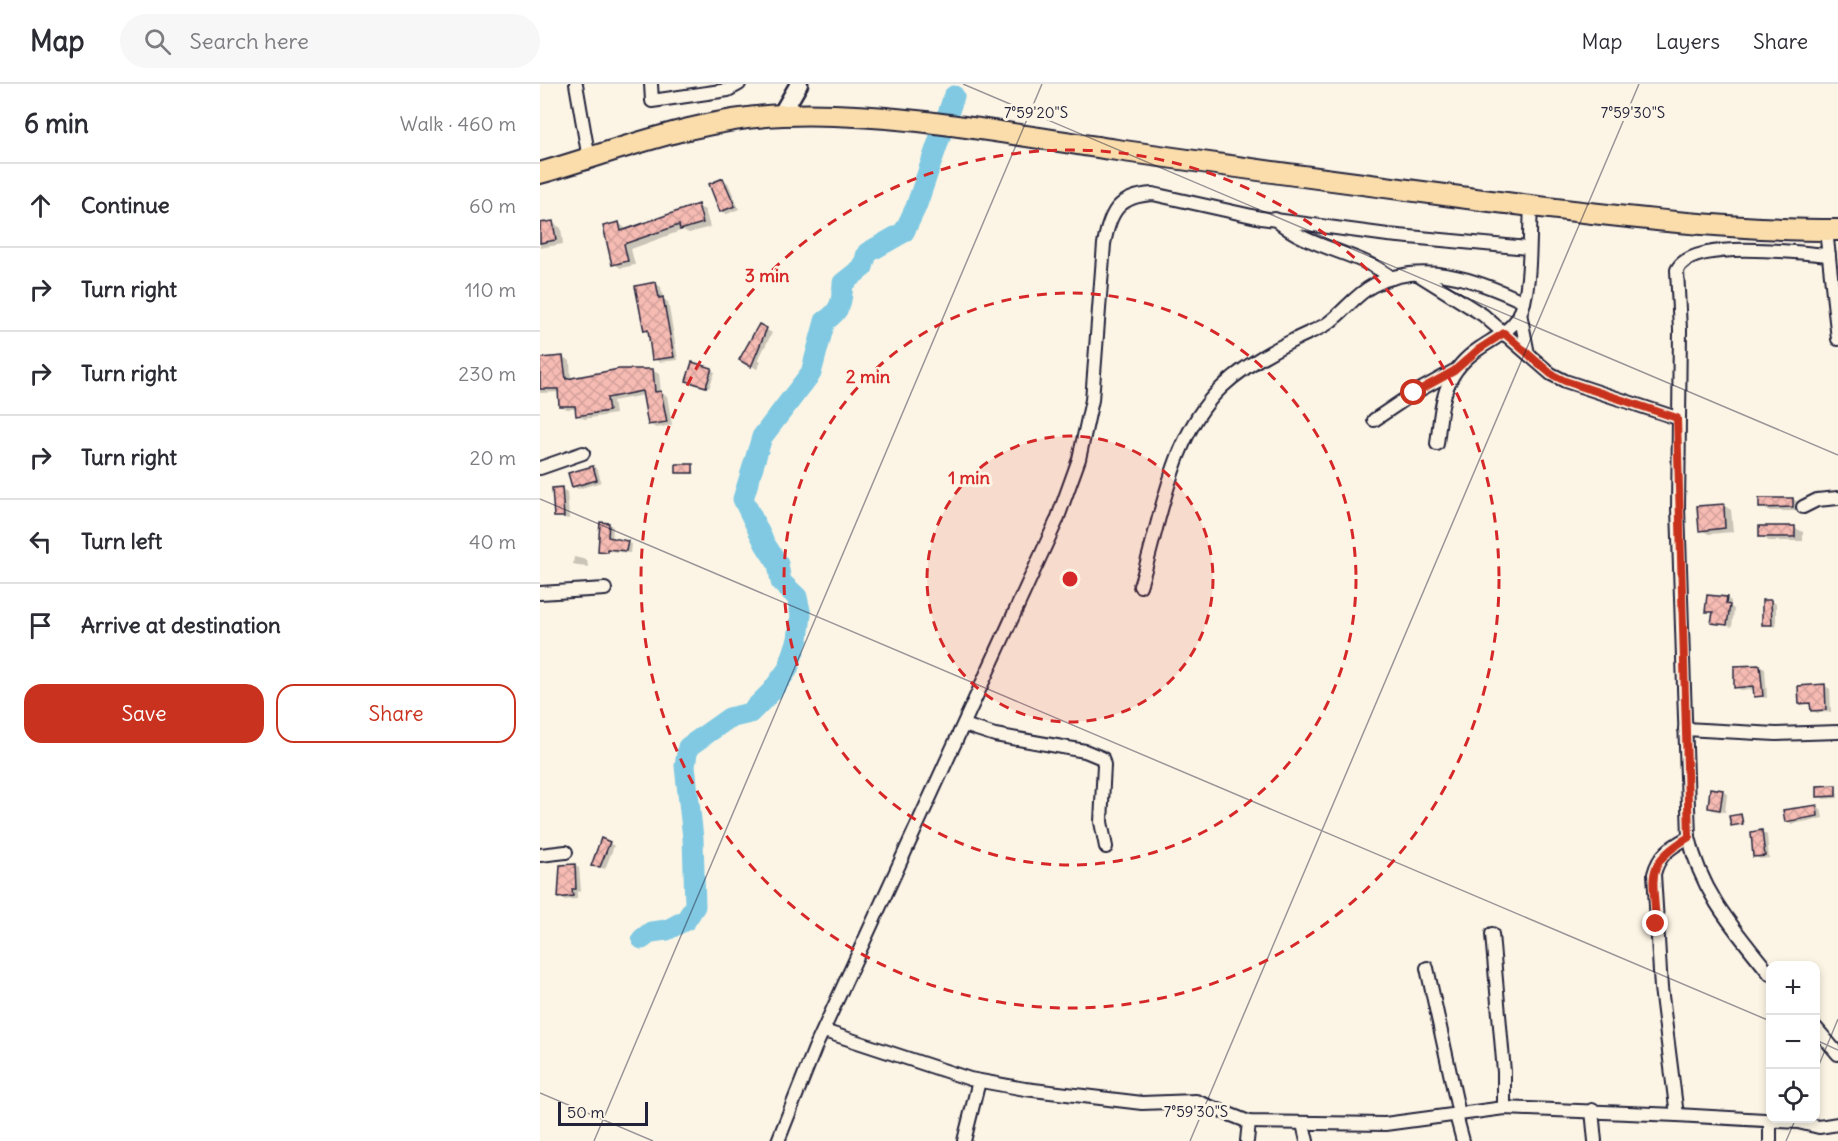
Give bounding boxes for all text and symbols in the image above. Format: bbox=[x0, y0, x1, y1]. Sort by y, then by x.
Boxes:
search box bbox=[120, 14, 540, 68]
text: Map bbox=[30, 23, 84, 59]
icon: search bbox=[141, 25, 174, 58]
text: Search here bbox=[189, 27, 309, 55]
text: Map bbox=[1582, 28, 1622, 55]
text: Layers bbox=[1655, 28, 1720, 55]
text: Share bbox=[1753, 28, 1808, 55]
text: 7°59'20"S bbox=[1004, 103, 1068, 122]
text: 7°59'30"S bbox=[1601, 103, 1665, 122]
text: 6 min bbox=[24, 107, 89, 140]
text: Walk · 460 m bbox=[400, 111, 516, 136]
icon: ahead bbox=[24, 189, 57, 222]
text: Continue bbox=[81, 191, 170, 219]
text: 60 m bbox=[469, 193, 516, 218]
text: 3 min bbox=[745, 264, 790, 287]
icon: right bbox=[24, 273, 57, 306]
text: Turn right bbox=[81, 275, 177, 303]
text: 110 m bbox=[465, 277, 516, 302]
icon: right bbox=[24, 357, 57, 390]
text: Turn right bbox=[81, 359, 177, 387]
text: 230 m bbox=[458, 361, 516, 386]
text: 2 min bbox=[846, 365, 891, 388]
route start bbox=[1400, 379, 1426, 405]
icon: right bbox=[24, 441, 57, 474]
text: Turn right bbox=[81, 443, 177, 471]
text: 20 m bbox=[470, 445, 516, 470]
text: 1 min bbox=[948, 466, 990, 489]
icon: left bbox=[24, 525, 57, 558]
text: Turn left bbox=[81, 527, 162, 555]
text: 40 m bbox=[469, 529, 516, 554]
centre of rings bbox=[1060, 569, 1080, 589]
icon: arrive bbox=[24, 609, 57, 642]
text: Arrive at destination bbox=[81, 611, 281, 639]
button: Save bbox=[24, 684, 264, 743]
button: Share bbox=[276, 684, 516, 743]
route end bbox=[1642, 910, 1668, 936]
map controls bbox=[1766, 961, 1820, 1123]
button: + bbox=[1766, 961, 1820, 1015]
button: − bbox=[1766, 1015, 1820, 1069]
button: locate bbox=[1766, 1069, 1820, 1123]
scale bar bbox=[558, 1099, 648, 1126]
text: 50 m bbox=[567, 1102, 605, 1122]
text: 7°59'30"S bbox=[1164, 1102, 1228, 1121]

